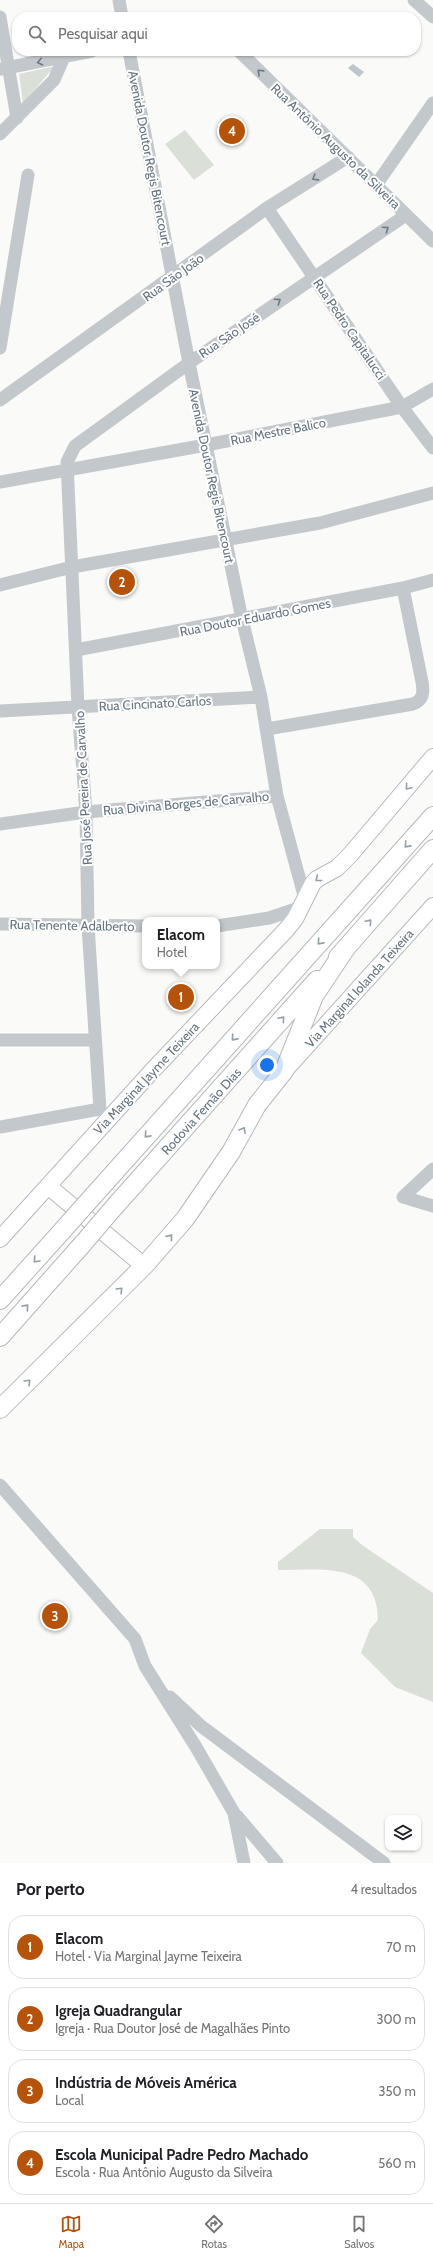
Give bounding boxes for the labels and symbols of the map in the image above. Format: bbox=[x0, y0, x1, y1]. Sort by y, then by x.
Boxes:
one-way arrow bbox=[37, 57, 43, 65]
street label: Avenida Doutor Regis Bitencourt bbox=[125, 69, 175, 247]
one-way arrow bbox=[257, 69, 265, 76]
street label: Rua Antônio Augusto da Silveira bbox=[268, 80, 405, 213]
pin: 4 bbox=[219, 116, 245, 146]
one-way arrow bbox=[312, 173, 319, 181]
one-way arrow bbox=[382, 226, 389, 234]
street label: Rua São João bbox=[139, 250, 207, 304]
street label: Rua Pedro Capitalucci bbox=[310, 276, 390, 382]
one-way arrow bbox=[274, 299, 281, 306]
street label: Rua São José bbox=[196, 309, 263, 361]
street label: Avenida Doutor Regis Bitencourt bbox=[186, 387, 238, 565]
street label: Rua Mestre Balico bbox=[229, 414, 327, 448]
pin: 2 bbox=[109, 567, 135, 597]
street label: Rua Doutor Eduardo Gomes bbox=[178, 594, 332, 639]
street label: Rua Cincinato Carlos bbox=[98, 692, 212, 714]
street label: Rua José Pereira de Carvalho bbox=[71, 711, 95, 865]
one-way arrow bbox=[405, 782, 412, 789]
street label: Rua Divina Borges de Carvalho bbox=[102, 788, 270, 818]
one-way arrow bbox=[405, 840, 412, 847]
one-way arrow bbox=[316, 875, 323, 882]
street label: Rua Tenente Adalberto bbox=[9, 916, 135, 934]
one-way arrow bbox=[364, 920, 371, 927]
street label: Via Marginal Iolanda Teixeira bbox=[301, 925, 417, 1051]
one-way arrow bbox=[318, 937, 325, 944]
pin: 1 bbox=[168, 982, 194, 1012]
one-way arrow bbox=[277, 1016, 284, 1024]
street label: Via Marginal Jayme Teixeira bbox=[90, 1018, 203, 1137]
one-way arrow bbox=[231, 1034, 238, 1041]
your location bbox=[257, 1055, 277, 1075]
street label: Rodovia Fernão Dias bbox=[158, 1064, 245, 1158]
one-way arrow bbox=[239, 1127, 246, 1134]
one-way arrow bbox=[145, 1131, 152, 1138]
one-way arrow bbox=[166, 1235, 173, 1242]
one-way arrow bbox=[33, 1255, 40, 1263]
one-way arrow bbox=[115, 1287, 123, 1295]
one-way arrow bbox=[21, 1305, 28, 1312]
one-way arrow bbox=[23, 1379, 31, 1387]
pin: 3 bbox=[42, 1601, 68, 1631]

